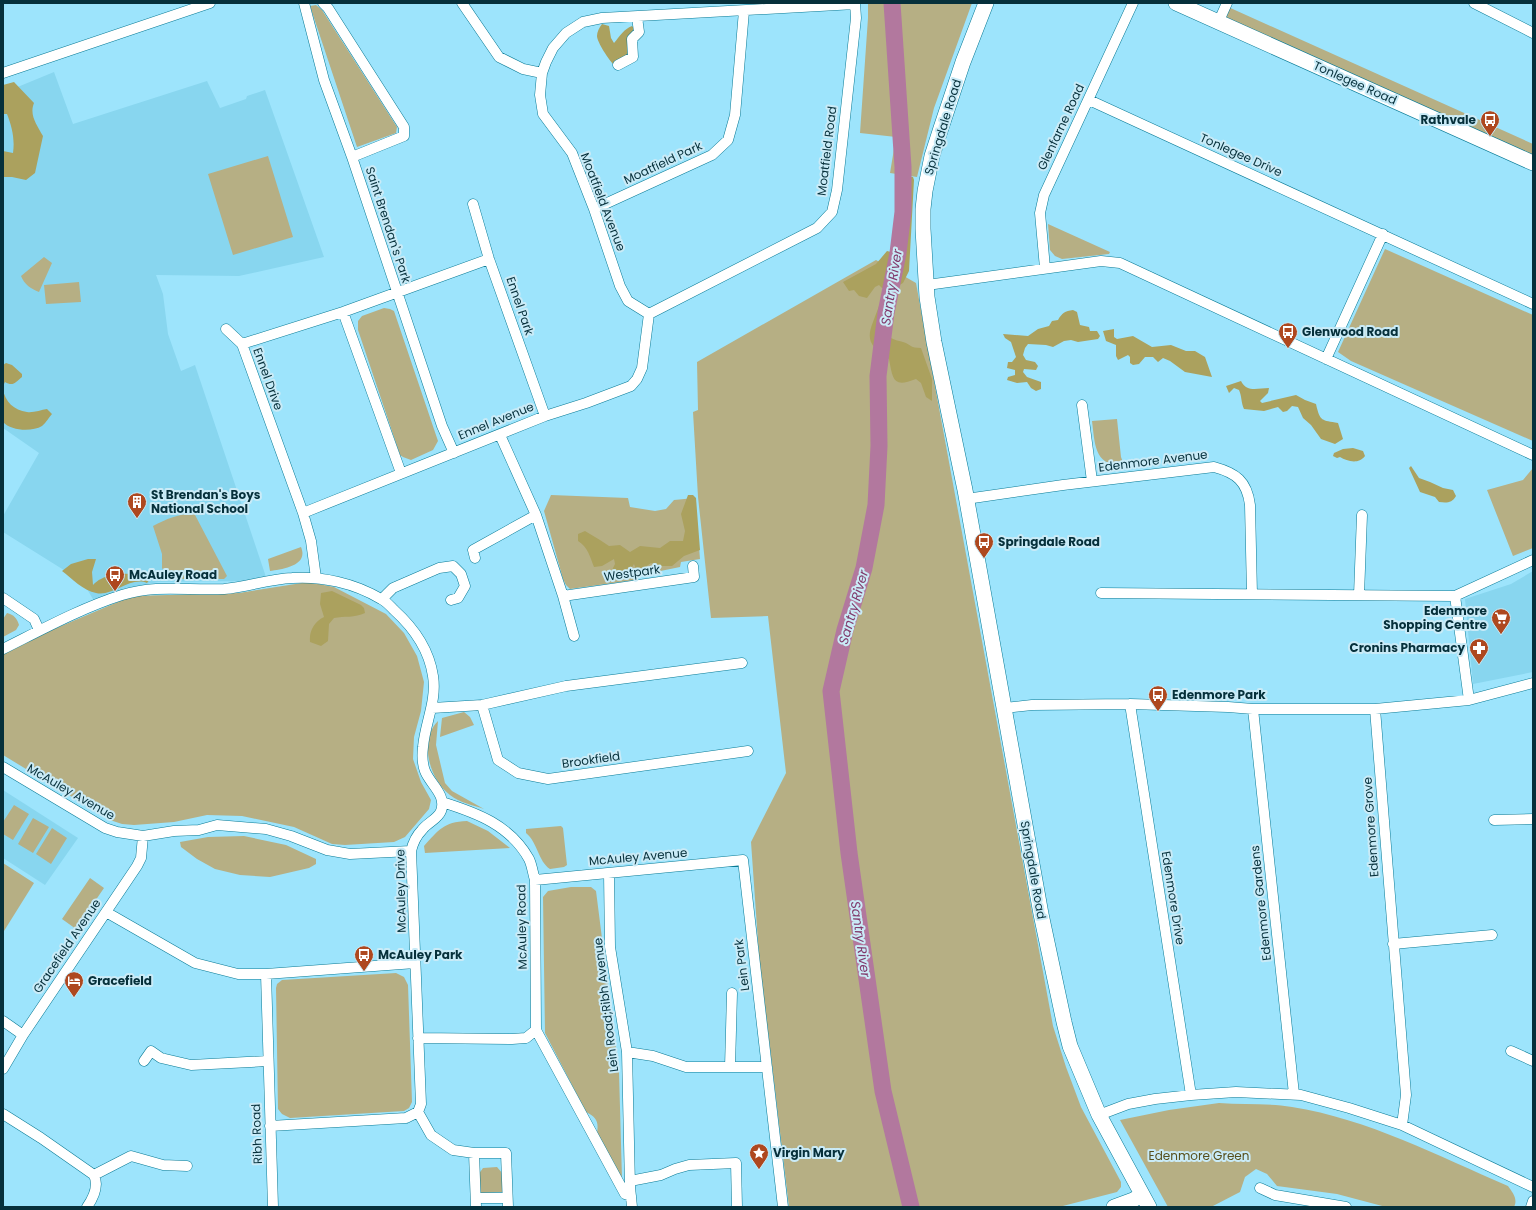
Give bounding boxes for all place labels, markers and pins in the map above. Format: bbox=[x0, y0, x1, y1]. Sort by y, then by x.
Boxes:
bus stop icon: Rathvale bbox=[1479, 109, 1501, 137]
place label: Rathvale bbox=[1420, 111, 1477, 128]
bus stop icon: Glenwood Road bbox=[1277, 321, 1299, 349]
place label: Glenwood Road bbox=[1302, 323, 1398, 340]
place label: St Brendan's Boys National School bbox=[151, 486, 261, 517]
building icon: St Brendan's Boys National School bbox=[126, 491, 148, 519]
bus stop icon: Springdale Road bbox=[973, 531, 995, 559]
place label: Springdale Road bbox=[998, 533, 1100, 550]
bus stop icon: McAuley Road bbox=[104, 564, 126, 592]
place label: McAuley Road bbox=[129, 566, 217, 583]
place label: Edenmore Shopping Centre bbox=[1383, 602, 1488, 633]
supermarket icon: Edenmore Shopping Centre bbox=[1490, 607, 1512, 635]
pharmacy icon: Cronins Pharmacy bbox=[1468, 637, 1490, 665]
place label: Cronins Pharmacy bbox=[1350, 639, 1465, 656]
bus stop icon: Edenmore Park bbox=[1147, 684, 1169, 712]
place label: Edenmore Park bbox=[1172, 686, 1266, 703]
bus stop icon: McAuley Park bbox=[353, 944, 375, 972]
place label: McAuley Park bbox=[378, 946, 463, 963]
hotel icon: Gracefield bbox=[63, 970, 85, 998]
place label: Gracefield bbox=[88, 972, 152, 989]
place icon: Virgin Mary bbox=[748, 1142, 770, 1170]
place label: Virgin Mary bbox=[773, 1144, 845, 1161]

